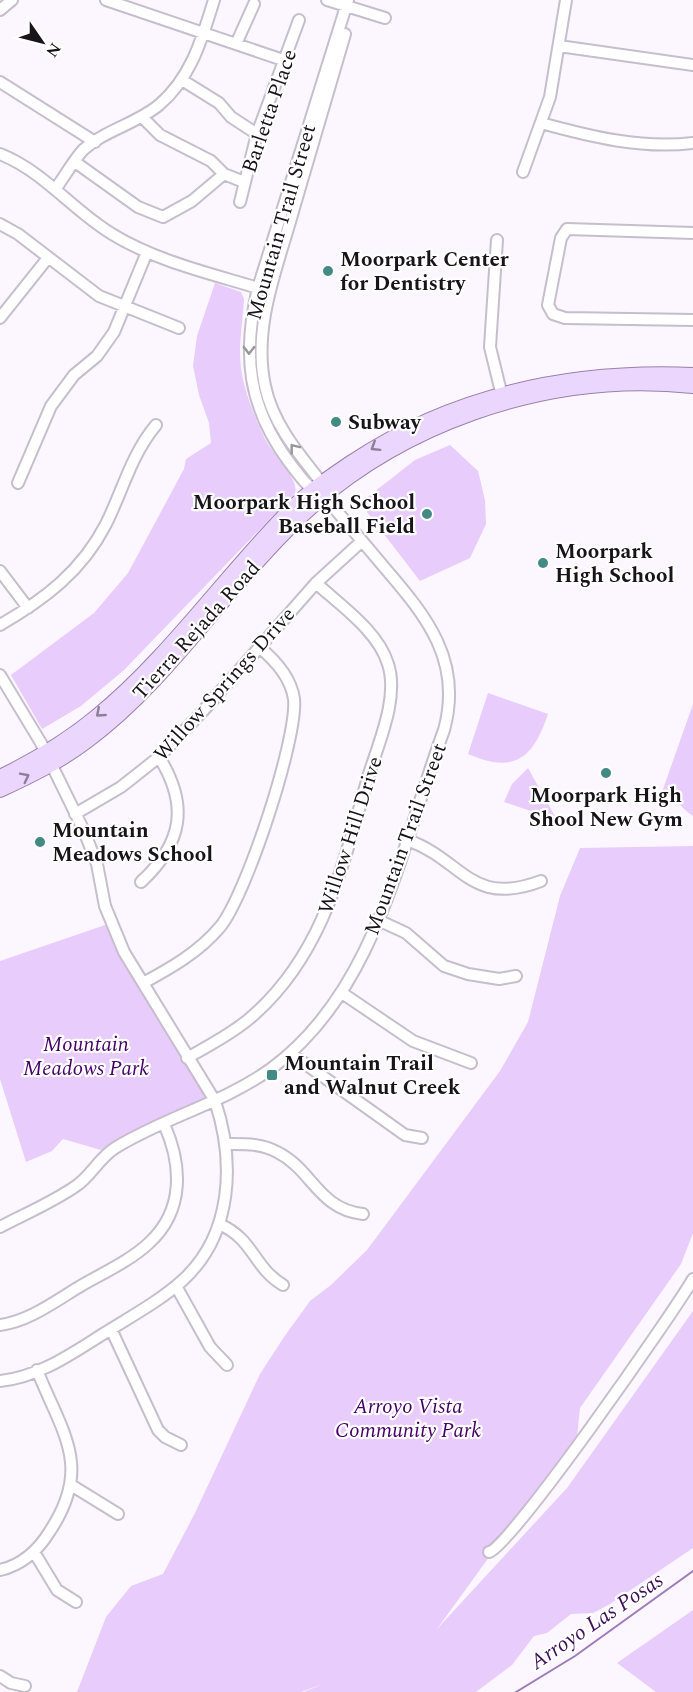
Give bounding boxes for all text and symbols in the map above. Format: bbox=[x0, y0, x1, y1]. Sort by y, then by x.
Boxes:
north arrow bbox=[12, 12, 72, 72]
text: N bbox=[40, 38, 67, 62]
street label: Barletta Place bbox=[234, 45, 306, 178]
street label: Mountain Trail Street bbox=[239, 120, 325, 324]
place label: Moorpark Center for Dentistry bbox=[340, 244, 509, 300]
marker: Moorpark Center for Dentistry bbox=[321, 264, 335, 278]
one-way arrow bbox=[243, 346, 255, 355]
place label: Subway bbox=[348, 407, 422, 439]
marker: Subway bbox=[329, 415, 343, 429]
one-way arrow bbox=[371, 440, 382, 451]
one-way arrow bbox=[291, 444, 302, 455]
place label: Moorpark High School Baseball Field bbox=[192, 487, 415, 543]
marker: Moorpark High School Baseball Field bbox=[420, 507, 434, 521]
place label: Moorpark High School bbox=[555, 536, 675, 592]
street label: Tierra Rejada Road bbox=[125, 554, 268, 708]
marker: Moorpark High School bbox=[536, 556, 550, 570]
street label: Willow Springs Drive bbox=[146, 600, 303, 769]
one-way arrow bbox=[96, 706, 107, 717]
street label: Mountain Trail Street bbox=[356, 739, 456, 940]
street label: Willow Hill Drive bbox=[310, 752, 392, 918]
marker: Moorpark High Shool New Gym bbox=[599, 766, 613, 780]
one-way arrow bbox=[19, 773, 30, 785]
place label: Moorpark High Shool New Gym bbox=[529, 780, 683, 836]
place label: Mountain Meadows School bbox=[52, 815, 213, 871]
marker: Mountain Meadows School bbox=[33, 835, 47, 849]
park label: Mountain Meadows Park bbox=[23, 1029, 149, 1085]
place label: Mountain Trail and Walnut Creek bbox=[284, 1048, 461, 1104]
marker: Mountain Trail and Walnut Creek bbox=[265, 1068, 279, 1082]
park label: Arroyo Vista Community Park bbox=[335, 1391, 481, 1447]
water label: Arroyo Las Posas bbox=[523, 1564, 670, 1679]

